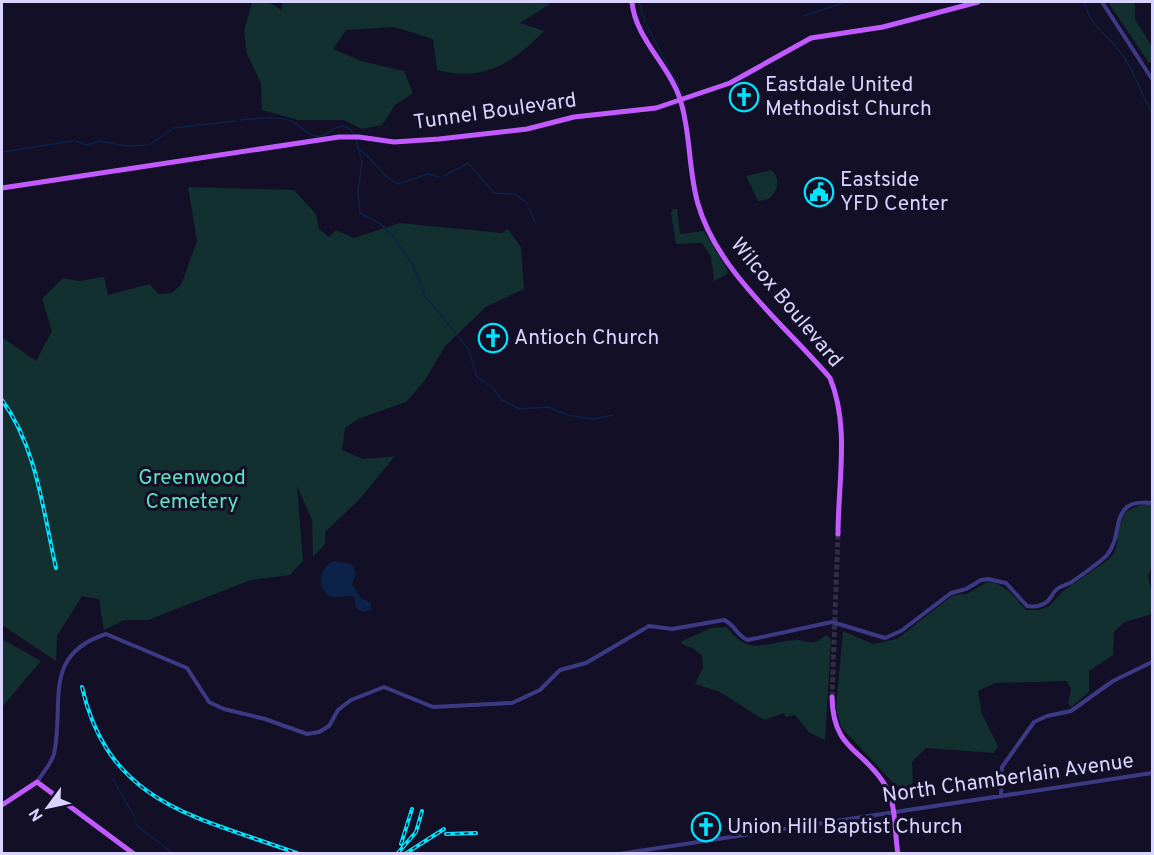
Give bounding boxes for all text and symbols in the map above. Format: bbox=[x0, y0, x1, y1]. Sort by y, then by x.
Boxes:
place label: Eastdale United Methodist Church bbox=[765, 72, 932, 123]
church icon: Eastdale United Methodist Church bbox=[728, 81, 760, 113]
street label: Tunnel Boulevard bbox=[412, 87, 578, 137]
place label: Eastside YFD Center bbox=[840, 167, 948, 218]
public building icon: Eastside YFD Center bbox=[803, 176, 835, 208]
street label: Wilcox Boulevard bbox=[724, 233, 848, 373]
church icon: Antioch Church bbox=[477, 322, 509, 354]
place label: Antioch Church bbox=[514, 325, 659, 352]
park label: Greenwood Cemetery bbox=[138, 465, 246, 516]
street label: North Chamberlain Avenue bbox=[881, 748, 1135, 810]
north arrow bbox=[18, 777, 78, 837]
text: N bbox=[26, 804, 49, 824]
church icon: Union Hill Baptist Church bbox=[690, 811, 722, 843]
place label: Union Hill Baptist Church bbox=[727, 814, 963, 841]

